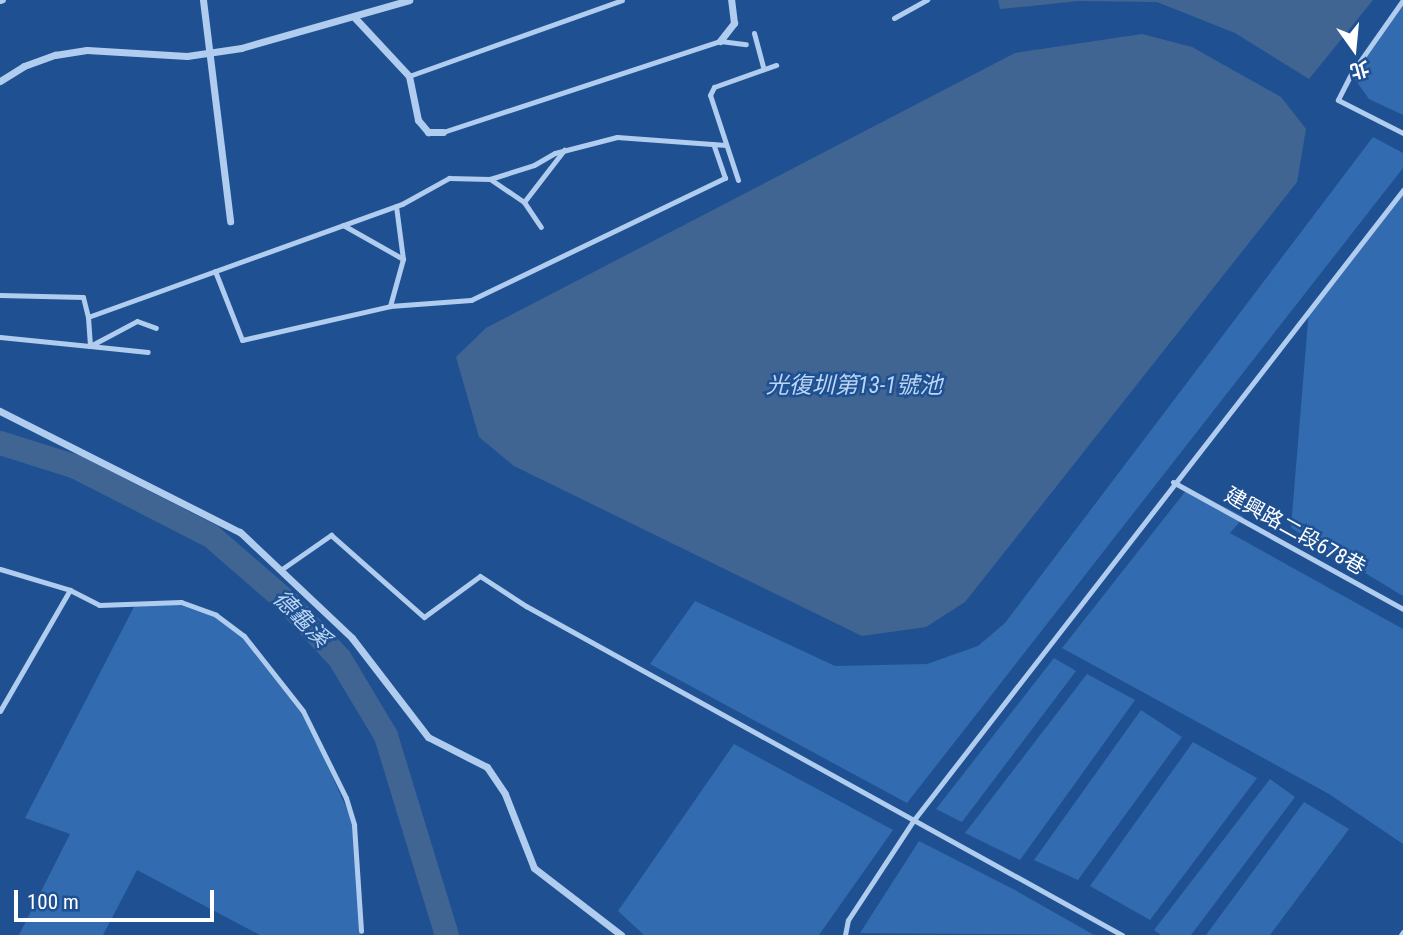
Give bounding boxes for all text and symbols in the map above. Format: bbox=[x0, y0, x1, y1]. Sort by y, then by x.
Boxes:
north arrow bbox=[1319, 14, 1389, 84]
text: 北 bbox=[1347, 56, 1372, 83]
water label: 光復圳第13-1號池 bbox=[766, 372, 942, 400]
street label: 建興路二段678巷 bbox=[1220, 482, 1370, 580]
water label: 德龜溪 bbox=[267, 585, 335, 653]
scale bar bbox=[18, 876, 217, 920]
text: 100 m bbox=[27, 890, 79, 914]

